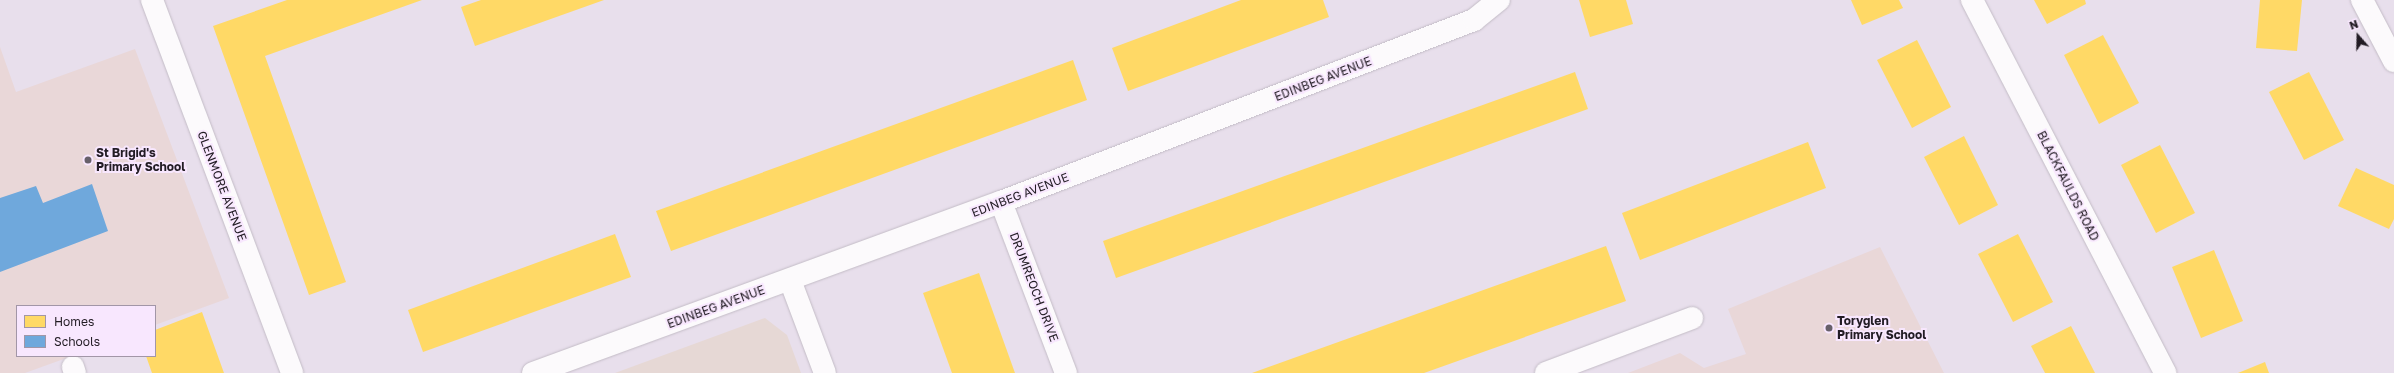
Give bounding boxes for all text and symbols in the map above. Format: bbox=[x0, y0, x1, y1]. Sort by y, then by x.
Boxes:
north arrow bbox=[2338, 16, 2378, 56]
text: N bbox=[2348, 17, 2360, 32]
street label: EDINBEG AVENUE bbox=[1272, 54, 1374, 104]
street label: GLENMORE AVENUE bbox=[194, 129, 250, 243]
street label: BLACKFAULDS ROAD bbox=[2034, 129, 2102, 243]
place label: St Brigid's Primary School bbox=[96, 146, 185, 174]
marker: St Brigid's Primary School bbox=[83, 155, 93, 165]
street label: EDINBEG AVENUE bbox=[969, 170, 1071, 220]
street label: DRUMREOCH DRIVE bbox=[1007, 230, 1061, 344]
street label: EDINBEG AVENUE bbox=[665, 283, 767, 331]
legend bbox=[16, 305, 156, 357]
text: Homes bbox=[54, 314, 94, 329]
place label: Toryglen Primary School bbox=[1837, 314, 1926, 342]
marker: Toryglen Primary School bbox=[1824, 323, 1834, 333]
text: Schools bbox=[54, 334, 100, 349]

